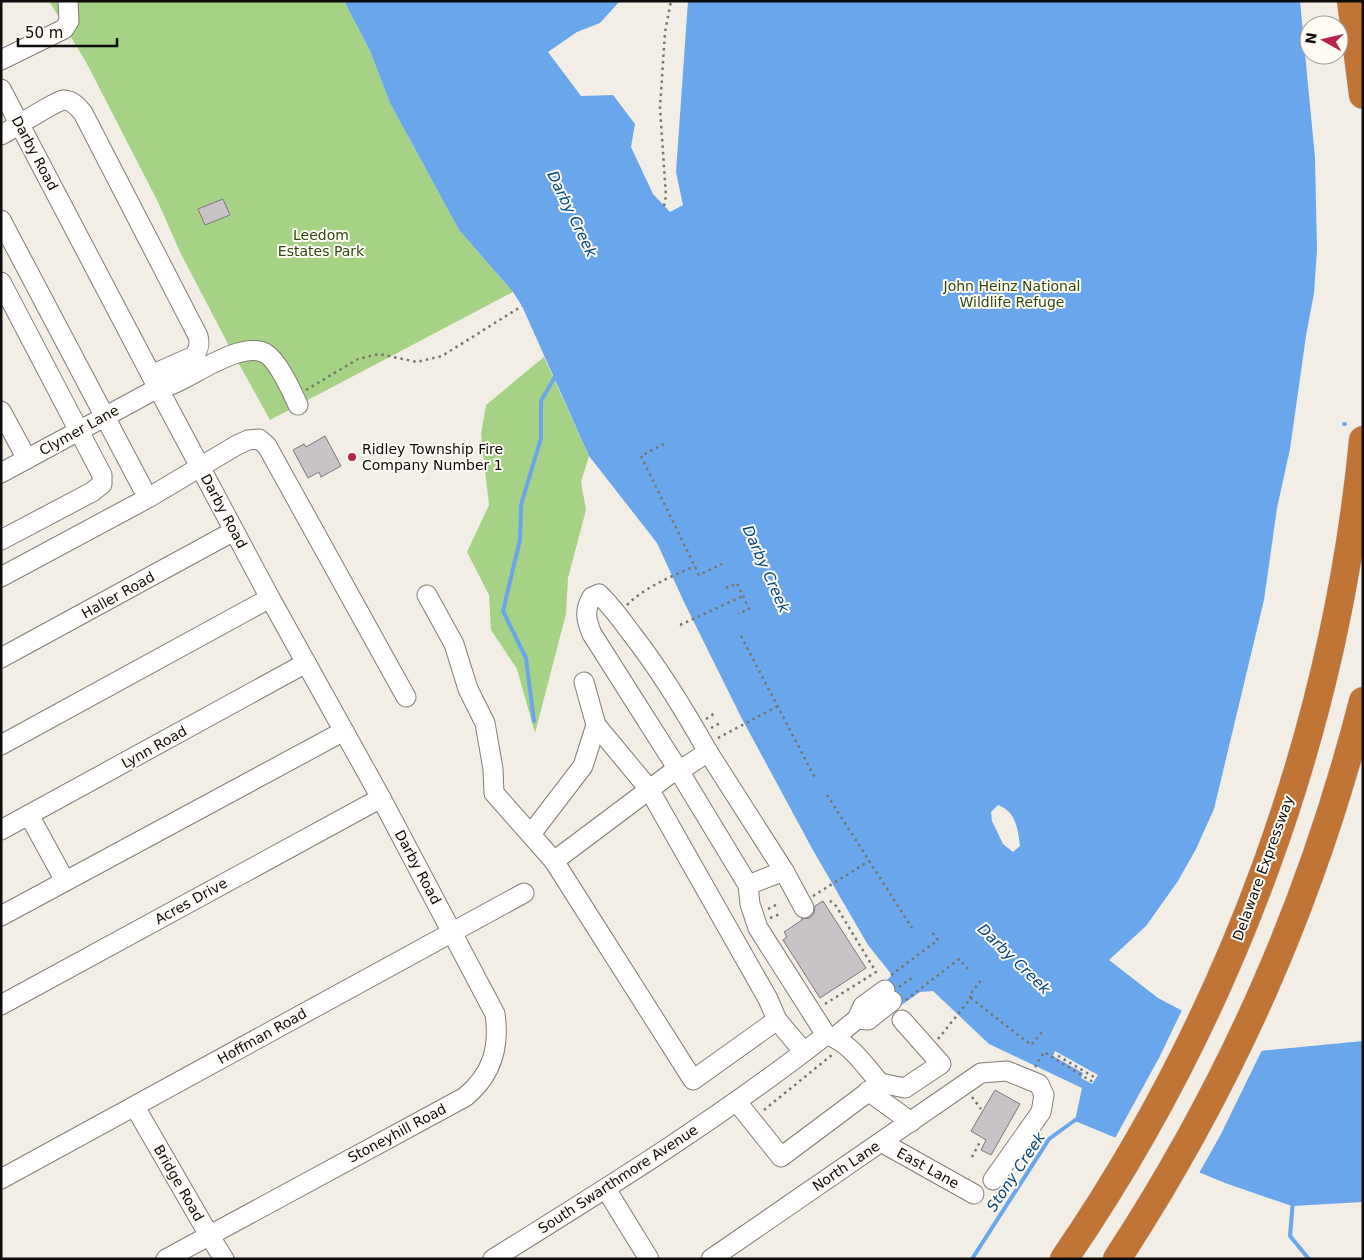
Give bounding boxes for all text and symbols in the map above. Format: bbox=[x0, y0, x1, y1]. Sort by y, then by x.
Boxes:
scale bar bbox=[18, 15, 116, 47]
north arrow bbox=[1299, 15, 1349, 65]
text: 50 m bbox=[25, 24, 63, 42]
text: N bbox=[1302, 31, 1320, 45]
street label: Darby Road bbox=[9, 113, 61, 193]
water label: Darby Creek bbox=[543, 168, 601, 261]
park label: Leedom Estates Park bbox=[278, 227, 365, 259]
park label: John Heinz National Wildlife Refuge bbox=[943, 278, 1080, 310]
street label: Clymer Lane bbox=[37, 402, 121, 458]
place label: Ridley Township Fire Company Number 1 bbox=[362, 441, 503, 473]
marker: Ridley Township Fire Company Number 1 bbox=[346, 451, 358, 463]
street label: Darby Road bbox=[198, 471, 250, 551]
water label: Darby Creek bbox=[739, 522, 794, 617]
street label: Haller Road bbox=[79, 568, 157, 622]
street label: Lynn Road bbox=[119, 723, 189, 771]
street label: Delaware Expressway bbox=[1229, 793, 1297, 943]
street label: Darby Road bbox=[392, 827, 444, 907]
street label: Acres Drive bbox=[152, 875, 230, 927]
water label: Darby Creek bbox=[974, 920, 1055, 999]
street label: Hoffman Road bbox=[215, 1005, 309, 1067]
street label: Stoneyhill Road bbox=[345, 1100, 449, 1166]
street label: South Swarthmore Avenue bbox=[535, 1121, 701, 1237]
water label: Stony Creek bbox=[983, 1128, 1050, 1215]
street label: North Lane bbox=[809, 1138, 883, 1194]
street label: Bridge Road bbox=[151, 1142, 207, 1224]
street label: East Lane bbox=[894, 1144, 962, 1192]

